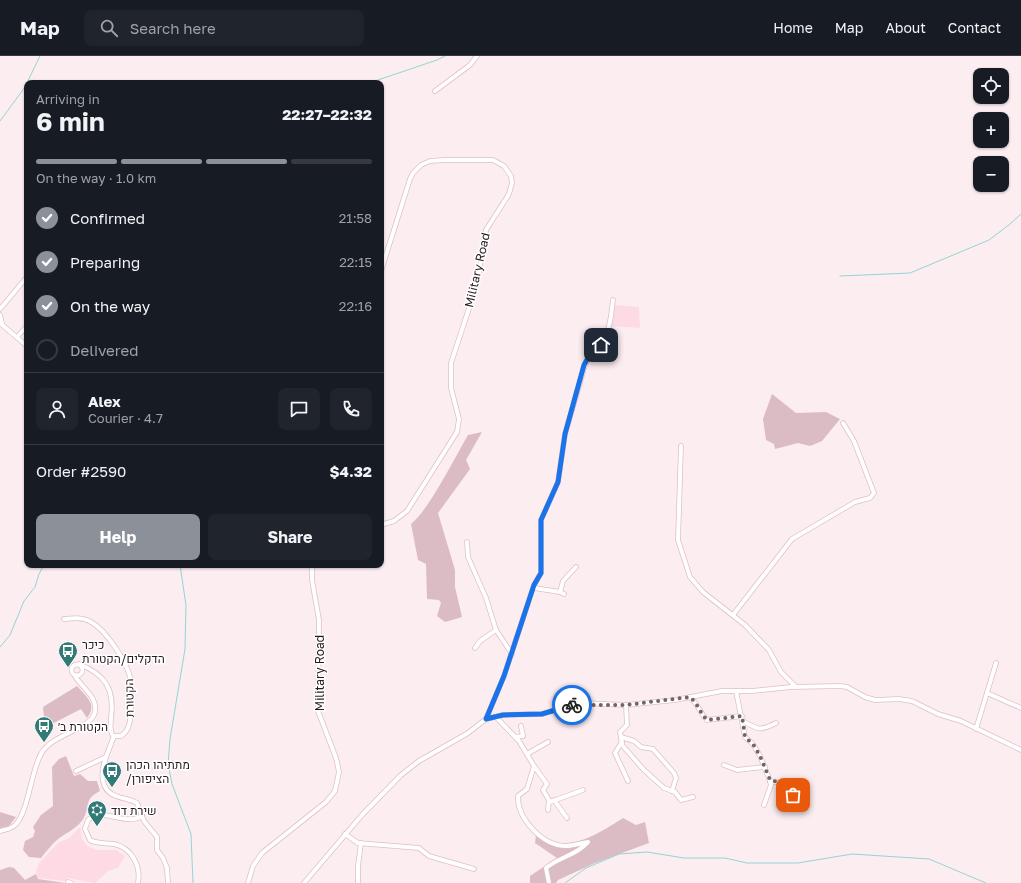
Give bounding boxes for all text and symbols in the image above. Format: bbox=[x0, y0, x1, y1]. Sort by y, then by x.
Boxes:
search box bbox=[84, 10, 364, 46]
text: Map bbox=[20, 16, 60, 39]
icon: search bbox=[98, 17, 120, 39]
text: Search here bbox=[130, 19, 216, 37]
text: Home bbox=[773, 19, 813, 36]
text: Map bbox=[835, 19, 863, 36]
text: About bbox=[885, 19, 926, 36]
text: Contact bbox=[948, 19, 1001, 36]
map controls bbox=[973, 68, 1009, 192]
button: locate bbox=[973, 68, 1009, 104]
text: Arriving in bbox=[36, 91, 100, 107]
text: 22:27–22:32 bbox=[282, 105, 372, 123]
text: 6 min bbox=[36, 106, 105, 137]
button: + bbox=[973, 112, 1009, 148]
button: − bbox=[973, 156, 1009, 192]
text: On the way · 1.0 km bbox=[36, 170, 156, 186]
icon: check bbox=[36, 207, 58, 229]
text: Confirmed bbox=[70, 209, 145, 227]
text: 21:58 bbox=[339, 210, 372, 226]
street label: Military Road bbox=[461, 231, 493, 309]
icon: check bbox=[36, 251, 58, 273]
text: Preparing bbox=[70, 253, 140, 271]
text: 22:15 bbox=[339, 254, 372, 270]
icon: check bbox=[36, 295, 58, 317]
text: On the way bbox=[70, 297, 150, 315]
text: 22:16 bbox=[339, 298, 372, 314]
pin bbox=[584, 328, 618, 362]
icon: home bbox=[590, 334, 612, 356]
text: Delivered bbox=[70, 341, 138, 359]
button: person bbox=[36, 388, 78, 430]
button: chat bbox=[278, 388, 320, 430]
button: phone bbox=[330, 388, 372, 430]
text: Alex bbox=[88, 392, 121, 410]
text: Courier · 4.7 bbox=[88, 410, 163, 426]
text: Order #2590 bbox=[36, 462, 126, 480]
text: $4.32 bbox=[329, 462, 372, 480]
button: Help bbox=[36, 514, 200, 560]
button: Share bbox=[208, 514, 372, 560]
street label: Military Road bbox=[312, 635, 327, 711]
place label: כיכר הדקלים/הקטורת bbox=[82, 637, 165, 666]
bus stop icon: כיכר הדקלים/הקטורת bbox=[57, 640, 79, 668]
street label: הקטורת bbox=[121, 678, 137, 718]
courier bbox=[552, 685, 592, 725]
icon: bike bbox=[561, 694, 583, 716]
bus stop icon: הקטורת ב׳ bbox=[33, 715, 55, 743]
place label: הקטורת ב׳ bbox=[58, 719, 108, 734]
place label: מתתיהו הכהן /הציפורן bbox=[126, 757, 190, 786]
bus stop icon: מתתיהו הכהן /הציפורן bbox=[101, 760, 123, 788]
pin bbox=[776, 778, 810, 812]
icon: bag bbox=[782, 784, 804, 806]
synagogue icon: שירת דוד bbox=[86, 799, 108, 827]
place label: שירת דוד bbox=[111, 803, 157, 818]

